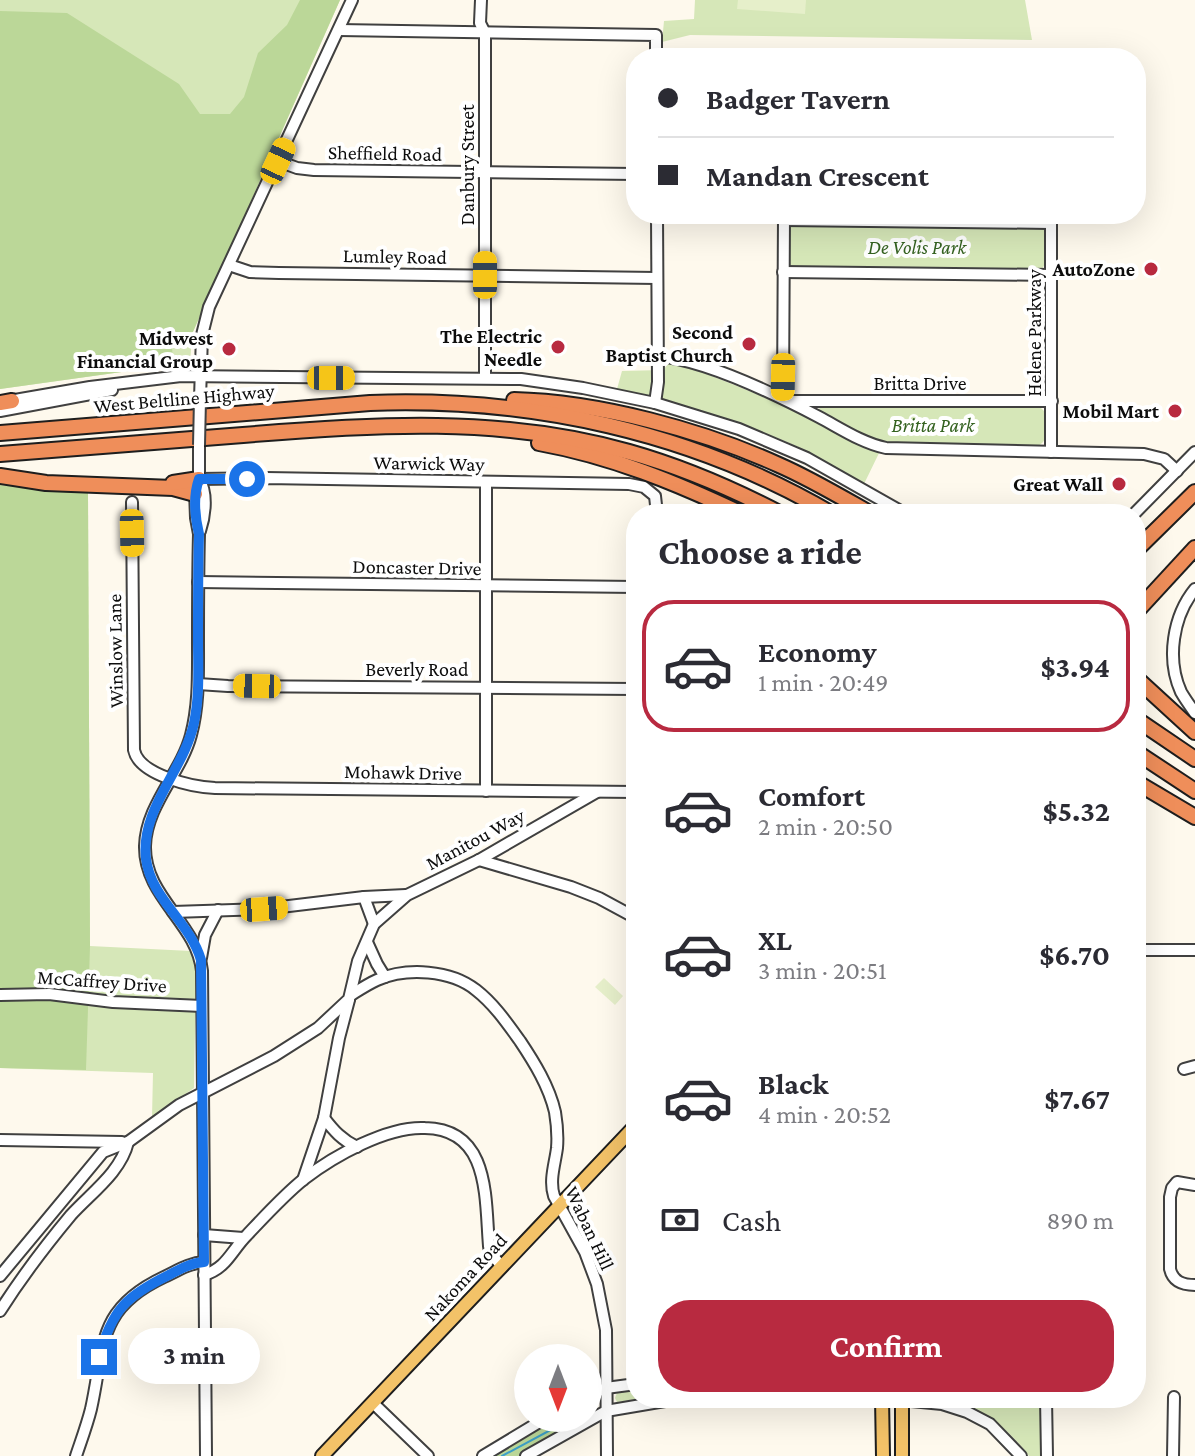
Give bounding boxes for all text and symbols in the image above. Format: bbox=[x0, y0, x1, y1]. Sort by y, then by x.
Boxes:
text: Badger Tavern bbox=[706, 82, 890, 115]
street label: Danbury Street bbox=[456, 104, 479, 226]
car bbox=[257, 134, 299, 188]
street label: Sheffield Road bbox=[328, 141, 443, 165]
text: Mandan Crescent bbox=[706, 159, 929, 192]
park label: De Volis Park bbox=[868, 236, 968, 258]
street label: Lumley Road bbox=[343, 244, 448, 269]
car bbox=[473, 251, 497, 299]
place label: AutoZone bbox=[1052, 258, 1135, 280]
marker: AutoZone bbox=[1142, 260, 1160, 278]
street label: Helene Parkway bbox=[1023, 269, 1046, 397]
place label: Second Baptist Church bbox=[605, 321, 734, 366]
place label: The Electric Needle bbox=[440, 325, 542, 370]
place label: Midwest Financial Group bbox=[77, 327, 214, 372]
marker: Second Baptist Church bbox=[740, 335, 758, 353]
marker: The Electric Needle bbox=[549, 338, 567, 356]
marker: Midwest Financial Group bbox=[220, 340, 238, 358]
car bbox=[771, 353, 795, 401]
car bbox=[307, 366, 355, 390]
street label: Britta Drive bbox=[874, 372, 967, 394]
street label: West Beltline Highway bbox=[93, 379, 276, 418]
place label: Mobil Mart bbox=[1062, 400, 1160, 422]
marker: Mobil Mart bbox=[1166, 402, 1184, 420]
park label: Britta Park bbox=[892, 414, 976, 436]
street label: Warwick Way bbox=[373, 451, 486, 476]
route start bbox=[229, 461, 265, 497]
place label: Great Wall bbox=[1013, 473, 1103, 495]
marker: Great Wall bbox=[1110, 475, 1128, 493]
car bbox=[120, 509, 144, 557]
text: Choose a ride bbox=[658, 532, 862, 572]
street label: Doncaster Drive bbox=[352, 555, 482, 579]
street label: Winslow Lane bbox=[103, 593, 127, 708]
icon: car bbox=[662, 630, 734, 702]
text: Economy bbox=[758, 635, 877, 668]
text: $3.94 bbox=[1040, 650, 1110, 683]
street label: Beverly Road bbox=[365, 658, 469, 681]
text: 1 min · 20:49 bbox=[758, 668, 888, 697]
car bbox=[233, 674, 281, 698]
street label: Mohawk Drive bbox=[344, 760, 462, 784]
icon: car bbox=[662, 774, 734, 846]
text: Comfort bbox=[758, 779, 865, 812]
text: $5.32 bbox=[1042, 794, 1110, 827]
street label: Manitou Way bbox=[422, 803, 529, 875]
text: 2 min · 20:50 bbox=[758, 812, 893, 841]
car bbox=[239, 895, 289, 923]
icon: car bbox=[662, 918, 734, 990]
text: XL bbox=[758, 923, 792, 956]
text: $6.70 bbox=[1039, 938, 1110, 971]
text: 3 min · 20:51 bbox=[758, 956, 887, 985]
street label: McCaffrey Drive bbox=[37, 966, 168, 998]
icon: car bbox=[662, 1062, 734, 1134]
text: Black bbox=[758, 1067, 829, 1100]
text: $7.67 bbox=[1044, 1082, 1110, 1115]
text: 4 min · 20:52 bbox=[758, 1100, 891, 1129]
street label: Waban Hill bbox=[561, 1183, 619, 1273]
icon: cash bbox=[658, 1198, 702, 1242]
text: Cash bbox=[722, 1204, 781, 1237]
text: 890 m bbox=[1047, 1206, 1114, 1235]
street label: Nakoma Road bbox=[419, 1228, 511, 1325]
button: Confirm bbox=[658, 1300, 1114, 1392]
callout: 3 min bbox=[127, 1329, 259, 1385]
route end bbox=[81, 1339, 117, 1375]
text: 3 min bbox=[163, 1341, 225, 1370]
north arrow bbox=[514, 1344, 602, 1432]
map controls bbox=[514, 1344, 602, 1432]

